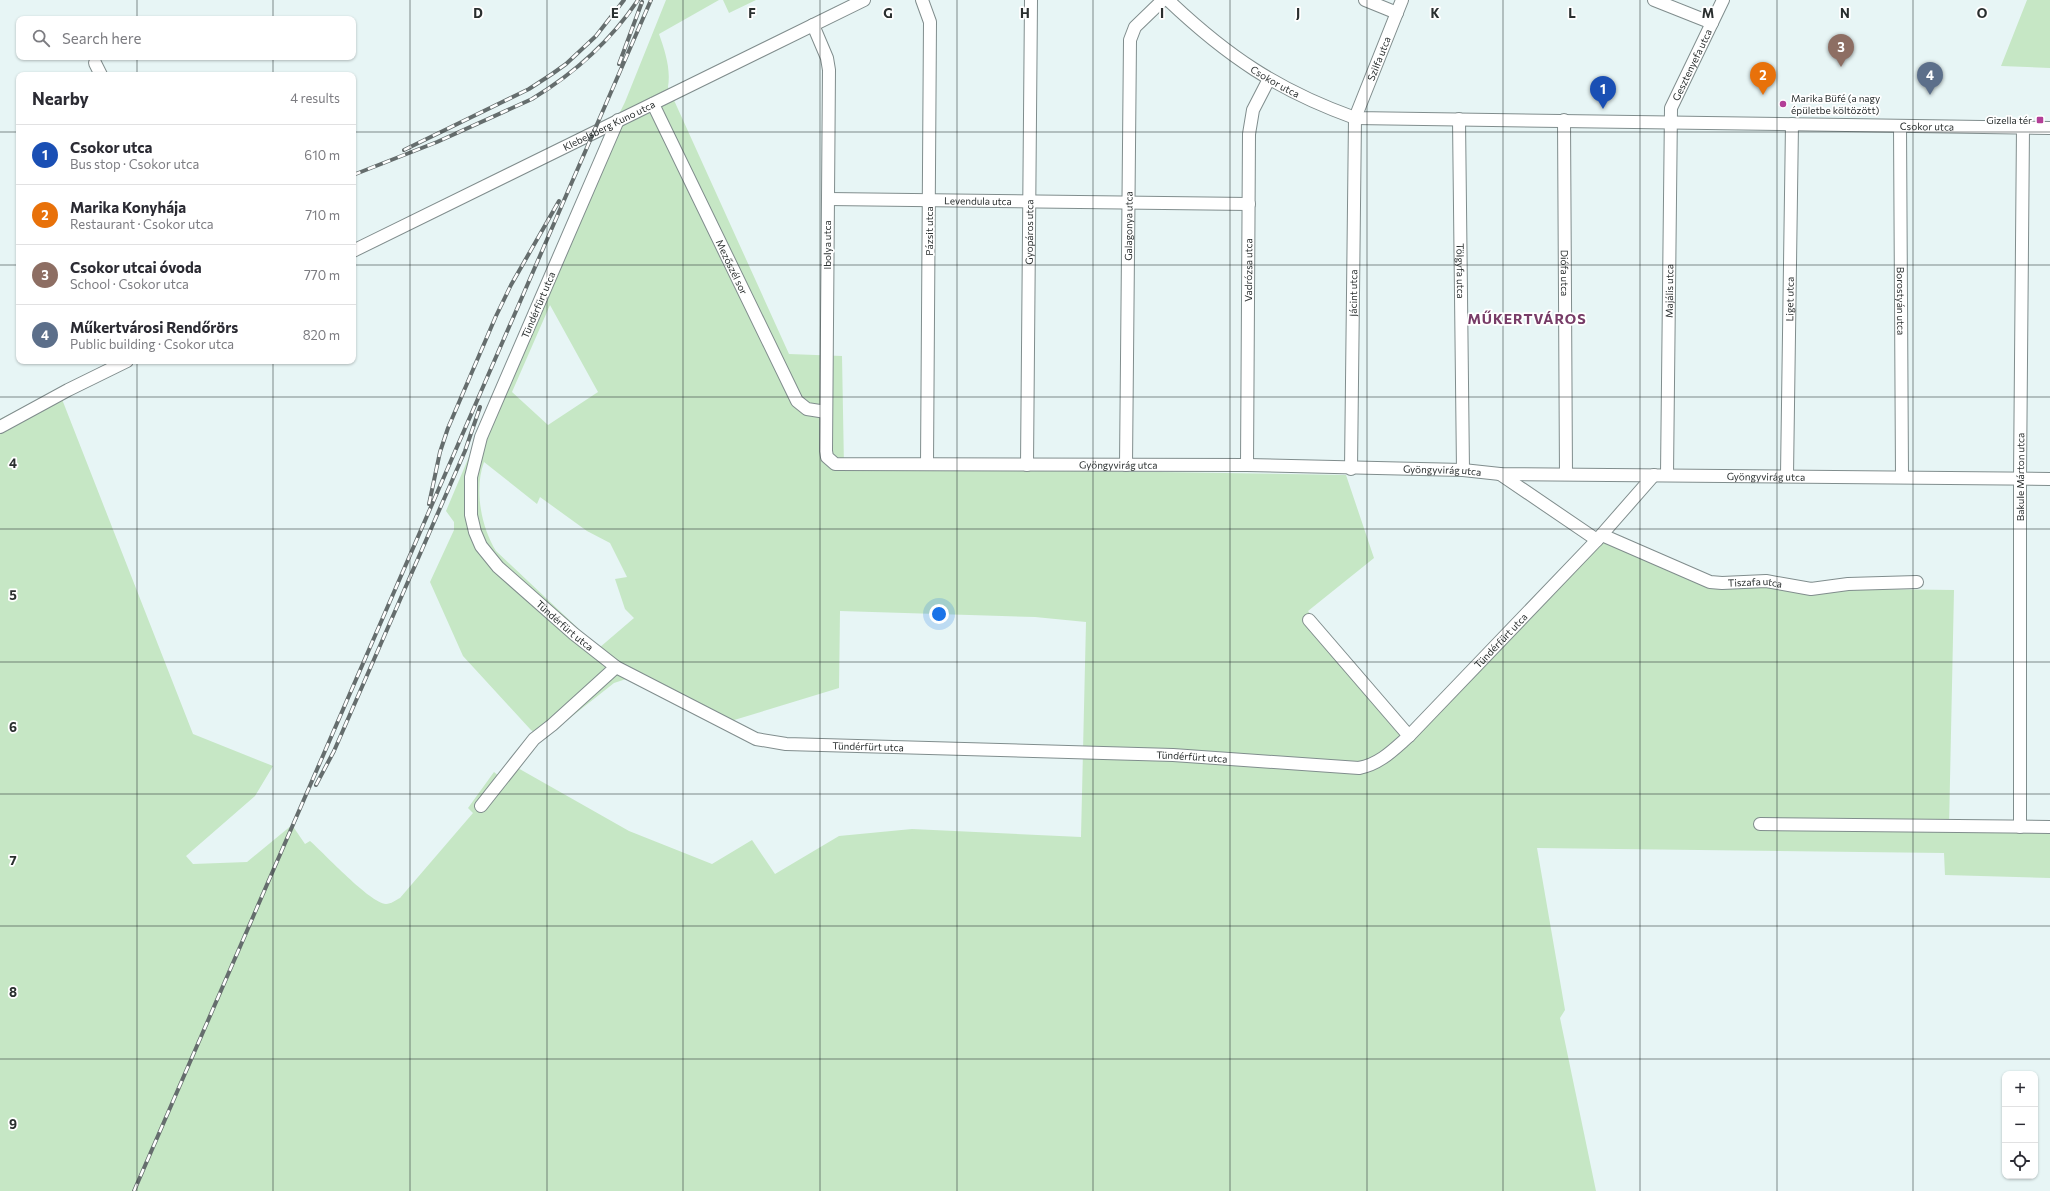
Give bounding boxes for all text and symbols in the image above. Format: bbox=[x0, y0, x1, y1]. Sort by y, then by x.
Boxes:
text: D bbox=[473, 5, 483, 21]
text: E bbox=[611, 5, 619, 21]
text: F bbox=[748, 5, 756, 21]
text: G bbox=[883, 5, 893, 21]
text: H bbox=[1020, 5, 1030, 21]
text: I bbox=[1160, 5, 1164, 21]
text: J bbox=[1296, 5, 1300, 21]
text: K bbox=[1430, 5, 1440, 21]
text: L bbox=[1568, 5, 1576, 21]
text: M bbox=[1702, 5, 1714, 21]
text: N bbox=[1840, 5, 1850, 21]
text: O bbox=[1977, 5, 1988, 21]
search box bbox=[16, 16, 356, 60]
icon: search bbox=[30, 27, 52, 49]
street label: Gesztenyefa utca bbox=[1669, 27, 1714, 103]
text: Search here bbox=[62, 29, 141, 47]
pin: 3 bbox=[1828, 34, 1854, 67]
street label: Szilfa utca bbox=[1364, 35, 1393, 83]
pin: 2 bbox=[1750, 62, 1776, 95]
pin: 4 bbox=[1917, 62, 1943, 95]
street label: Csokor utca bbox=[1248, 63, 1302, 100]
pin: 1 bbox=[1590, 76, 1616, 109]
text: Nearby bbox=[32, 88, 89, 109]
text: 4 results bbox=[290, 90, 340, 106]
place label: Marika Büfé (a nagy épületbe költözött) bbox=[1791, 92, 1880, 116]
street label: Klebelsberg Kuno utca bbox=[561, 98, 657, 153]
marker: Marika Büfé (a nagy épületbe költözött) bbox=[1778, 99, 1788, 109]
place label: Gizella tér bbox=[1986, 114, 2032, 126]
marker: Gizella tér bbox=[2035, 115, 2045, 125]
street label: Csokor utca bbox=[1900, 120, 1954, 133]
text: Csokor utca bbox=[70, 138, 152, 156]
text: 1 bbox=[42, 147, 48, 163]
text: 610 m bbox=[304, 147, 340, 163]
text: Bus stop · Csokor utca bbox=[70, 156, 199, 172]
street label: Galagonya utca bbox=[1122, 191, 1135, 261]
street label: Levendula utca bbox=[944, 194, 1012, 207]
text: Marika Konyhája bbox=[70, 198, 186, 216]
street label: Gyopáros utca bbox=[1023, 199, 1035, 265]
street label: Pázsit utca bbox=[923, 206, 935, 256]
text: 2 bbox=[41, 207, 49, 223]
text: 710 m bbox=[305, 207, 340, 223]
text: Restaurant · Csokor utca bbox=[70, 216, 214, 232]
street label: Ibolya utca bbox=[821, 220, 833, 270]
street label: Mezőszél sor bbox=[714, 237, 750, 296]
street label: Vadrózsa utca bbox=[1242, 238, 1254, 302]
street label: Tölgyfa utca bbox=[1454, 243, 1467, 299]
street label: Diófa utca bbox=[1559, 250, 1571, 296]
text: Csokor utcai óvoda bbox=[70, 258, 202, 276]
street label: Majális utca bbox=[1663, 264, 1675, 318]
text: 3 bbox=[41, 267, 49, 283]
text: 770 m bbox=[304, 267, 340, 283]
street label: Borostyán utca bbox=[1895, 267, 1907, 335]
street label: Jácint utca bbox=[1347, 269, 1359, 317]
street label: Tündérfürt utca bbox=[519, 270, 557, 340]
text: School · Csokor utca bbox=[70, 276, 189, 292]
street label: Liget utca bbox=[1783, 277, 1796, 321]
district label: MŰKERTVÁROS bbox=[1467, 310, 1587, 327]
text: Műkertvárosi Rendőrörs bbox=[70, 318, 238, 336]
text: 4 bbox=[41, 327, 49, 343]
text: 820 m bbox=[303, 327, 340, 343]
text: Public building · Csokor utca bbox=[70, 336, 234, 352]
street label: Bakule Márton utca bbox=[2014, 433, 2026, 521]
text: 4 bbox=[9, 455, 17, 471]
street label: Gyöngyvirág utca bbox=[1079, 459, 1157, 471]
street label: Gyöngyvirág utca bbox=[1403, 463, 1482, 478]
street label: Gyöngyvirág utca bbox=[1727, 470, 1805, 483]
street label: Tiszafa utca bbox=[1728, 575, 1783, 590]
text: 5 bbox=[9, 587, 17, 603]
street label: Tündérfürt utca bbox=[534, 598, 596, 653]
your location bbox=[929, 604, 949, 624]
street label: Tündérfürt utca bbox=[1472, 611, 1530, 670]
text: 6 bbox=[9, 719, 17, 735]
street label: Tündérfürt utca bbox=[832, 739, 904, 753]
street label: Tündérfürt utca bbox=[1156, 749, 1228, 765]
text: 7 bbox=[9, 852, 17, 868]
text: 8 bbox=[9, 984, 17, 1000]
map controls bbox=[2002, 1071, 2038, 1179]
button: + bbox=[2002, 1071, 2038, 1107]
button: − bbox=[2002, 1107, 2038, 1143]
text: 9 bbox=[9, 1116, 17, 1132]
button: locate bbox=[2002, 1143, 2038, 1179]

